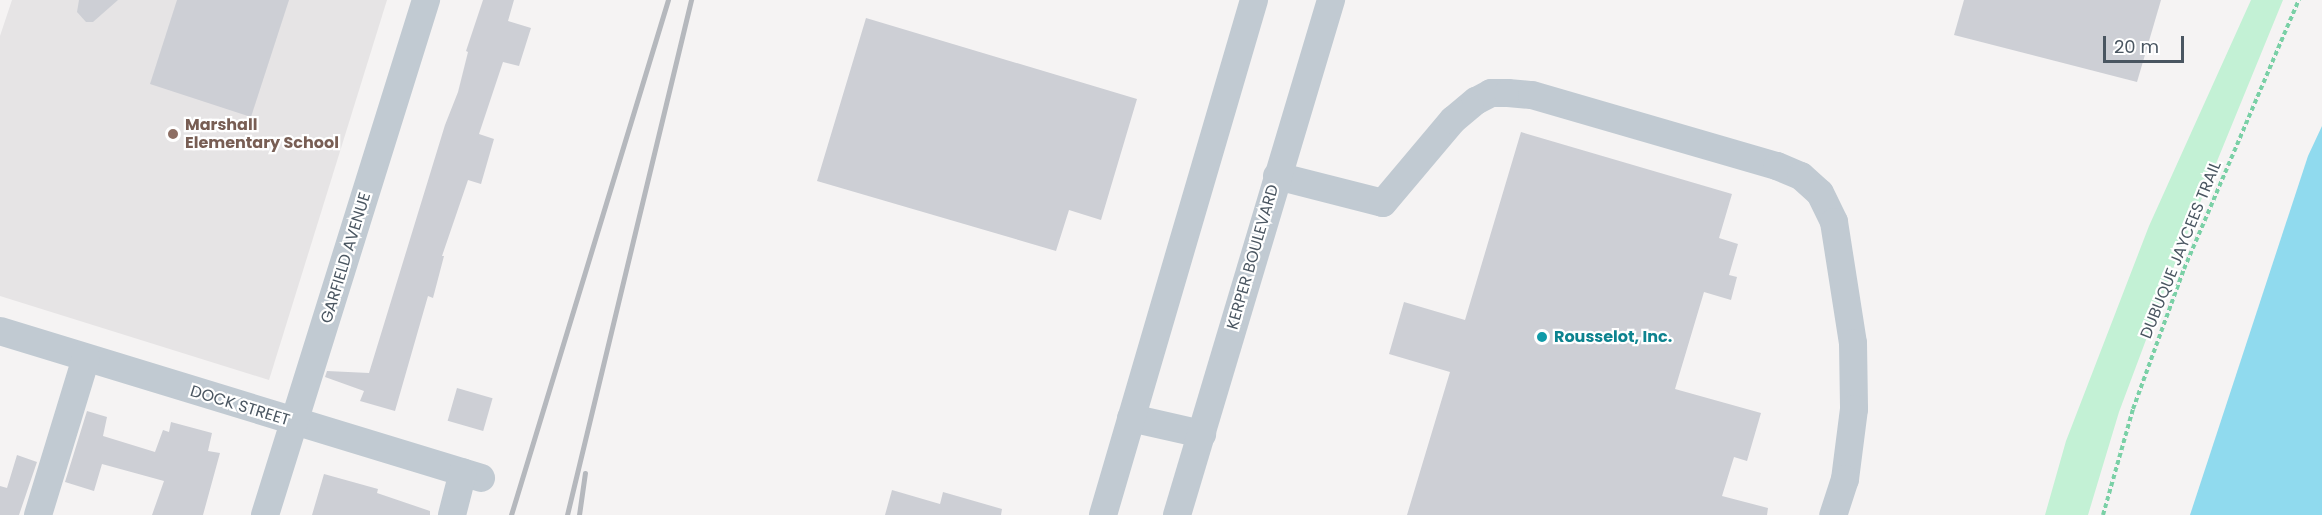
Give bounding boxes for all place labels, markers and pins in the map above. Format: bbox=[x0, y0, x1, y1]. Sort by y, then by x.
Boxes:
place label: Marshall Elementary School bbox=[185, 115, 339, 153]
marker: Marshall Elementary School bbox=[166, 127, 180, 141]
place label: Rousselot, Inc. bbox=[1554, 327, 1672, 347]
marker: Rousselot, Inc. bbox=[1535, 330, 1549, 344]

